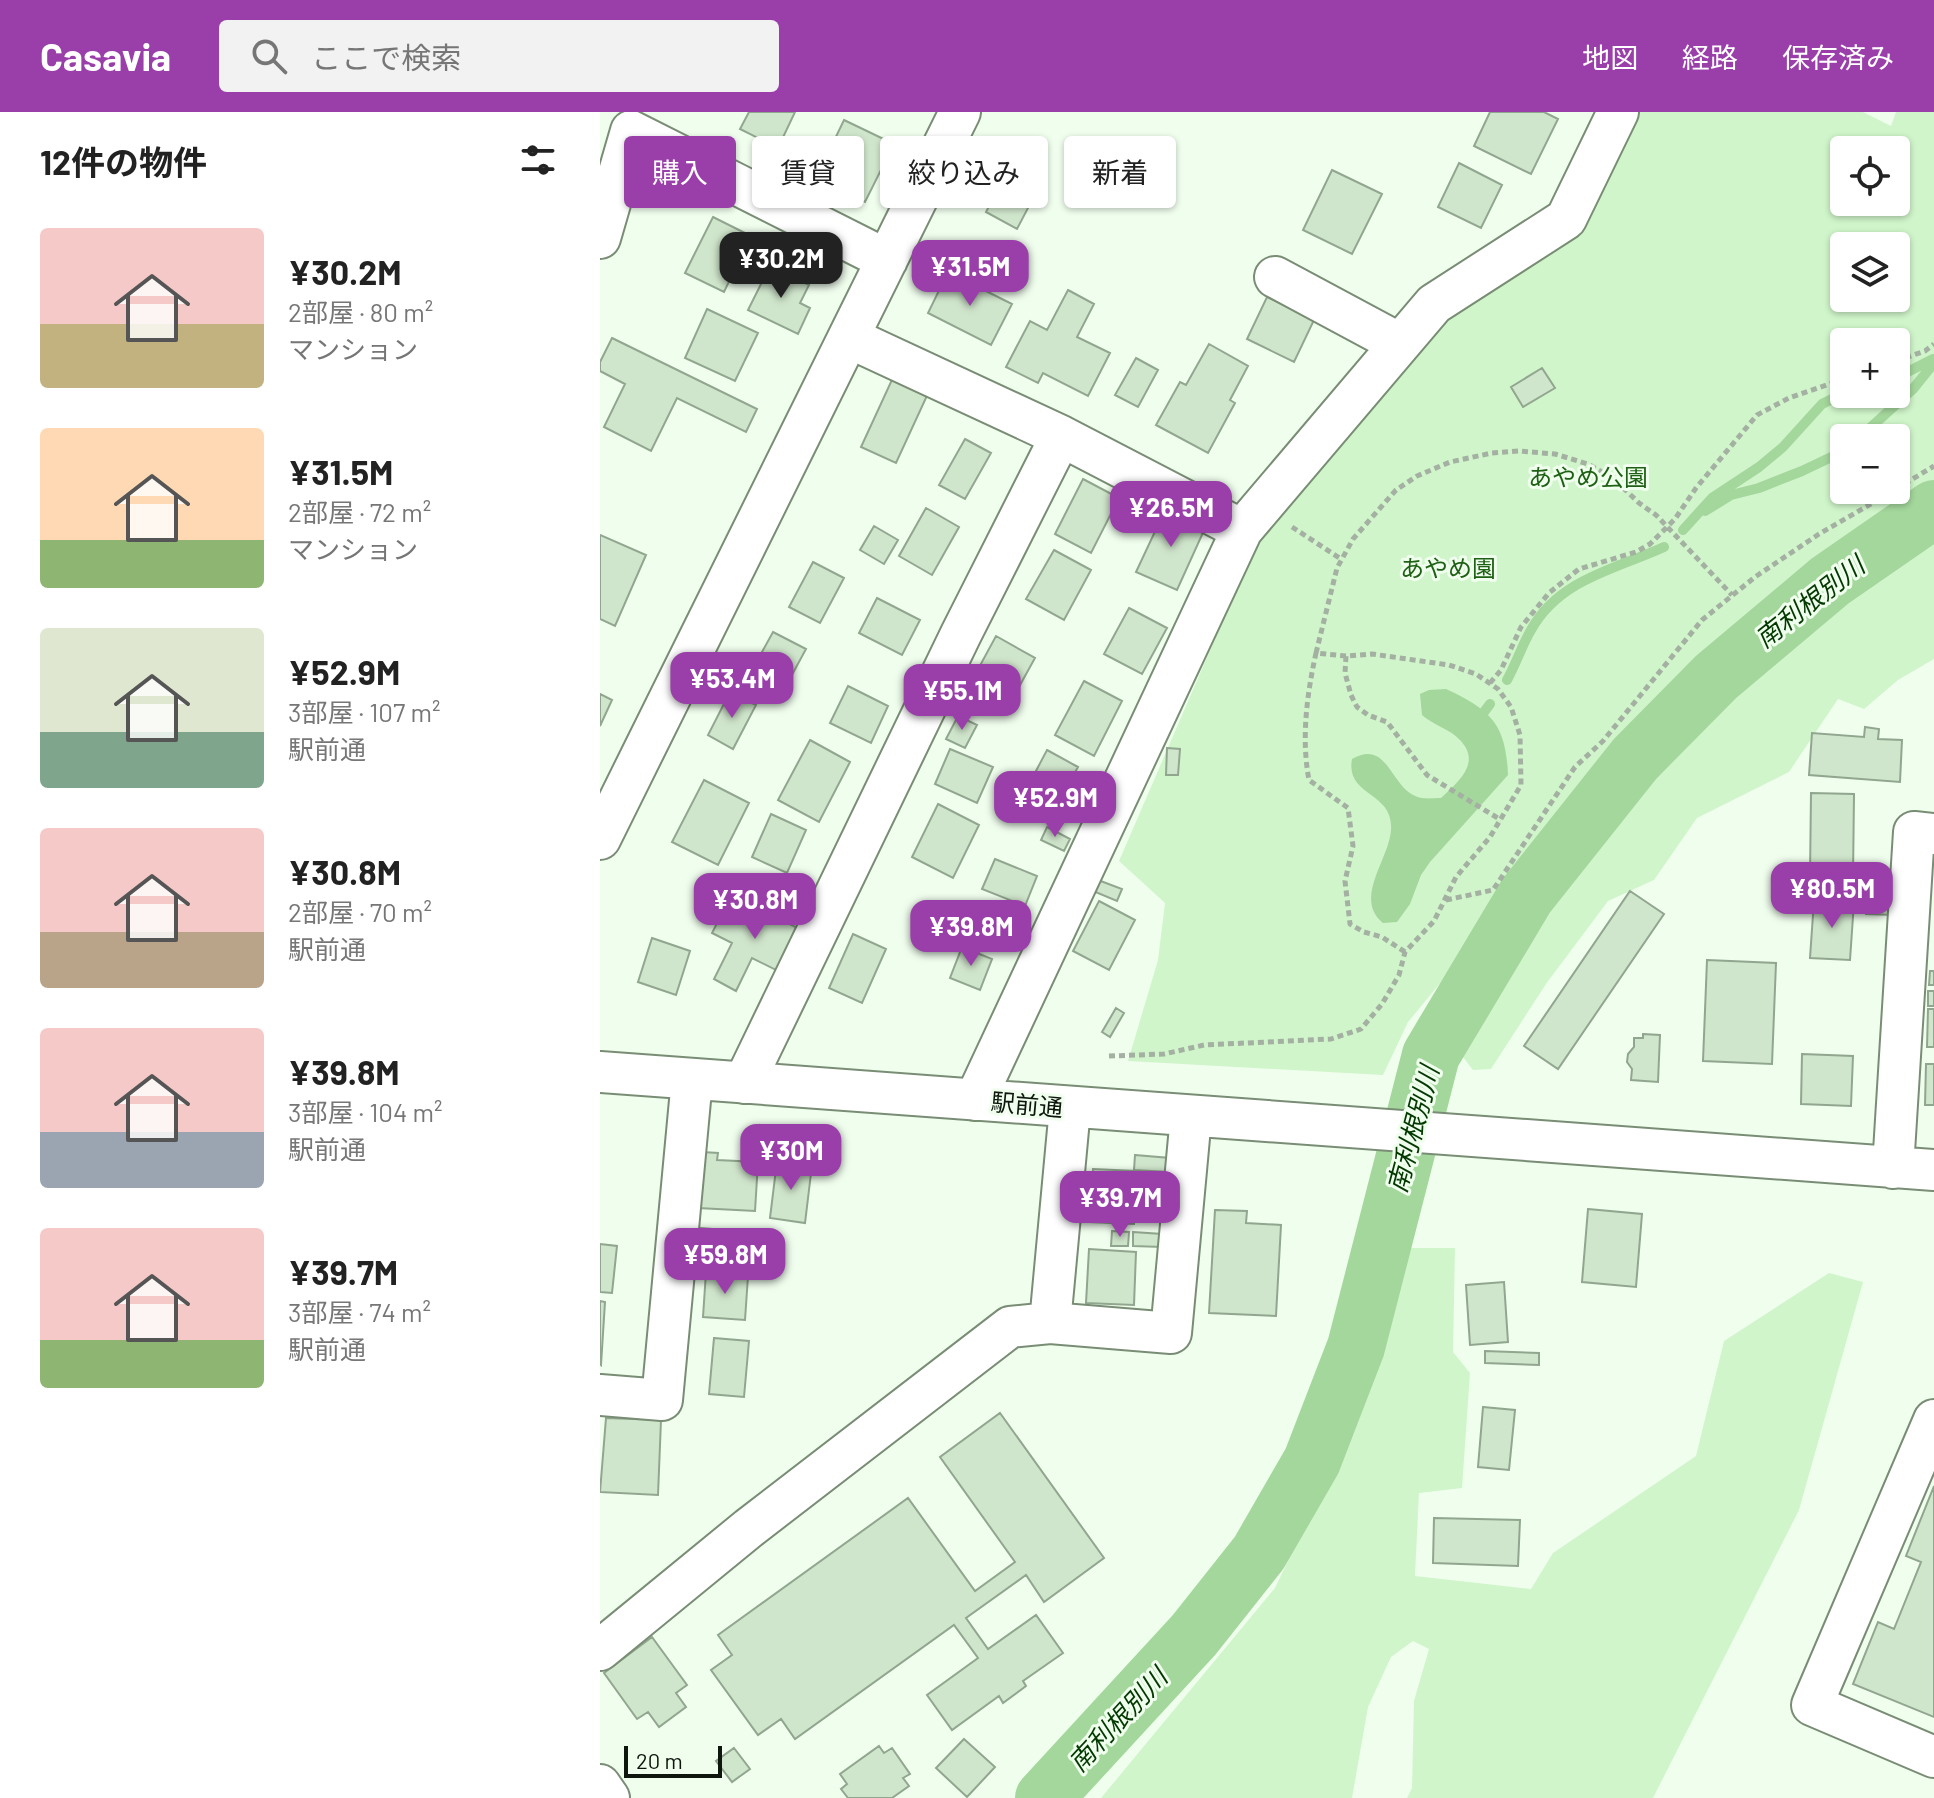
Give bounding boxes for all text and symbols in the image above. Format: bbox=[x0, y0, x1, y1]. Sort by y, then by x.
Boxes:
search box bbox=[219, 20, 779, 92]
text: Casavia bbox=[40, 33, 171, 79]
icon: search bbox=[247, 34, 291, 78]
text: ここで検索 bbox=[311, 39, 461, 75]
text: 地図 bbox=[1582, 40, 1638, 74]
text: 経路 bbox=[1682, 40, 1738, 74]
text: 保存済み bbox=[1782, 40, 1894, 74]
chip: 購入 bbox=[624, 136, 736, 208]
chip: 賃貸 bbox=[752, 136, 864, 208]
chip: 絞り込み bbox=[880, 136, 1048, 208]
chip: 新着 bbox=[1064, 136, 1176, 208]
map controls bbox=[1830, 136, 1910, 504]
button: locate bbox=[1830, 136, 1910, 216]
icon: filters bbox=[516, 138, 560, 182]
text: 12件の物件 bbox=[40, 141, 207, 182]
pin: ¥30.2M bbox=[716, 232, 846, 300]
button: layers bbox=[1830, 232, 1910, 312]
pin: ¥31.5M bbox=[905, 240, 1035, 308]
text: ¥30.2M bbox=[738, 242, 824, 273]
text: ¥31.5M bbox=[930, 250, 1010, 281]
text: ¥30.2M bbox=[288, 251, 402, 292]
icon: home bbox=[104, 260, 200, 356]
text: 2部屋 · 80 m² bbox=[288, 296, 433, 327]
button: + bbox=[1830, 328, 1910, 408]
text: マンション bbox=[288, 333, 418, 364]
button: − bbox=[1830, 424, 1910, 504]
text: ¥31.5M bbox=[288, 451, 393, 492]
icon: home bbox=[104, 460, 200, 556]
park label: あやめ公園 bbox=[1528, 462, 1648, 491]
pin: ¥26.5M bbox=[1106, 481, 1236, 549]
text: ¥26.5M bbox=[1128, 491, 1214, 522]
text: 2部屋 · 72 m² bbox=[288, 496, 431, 527]
text: マンション bbox=[288, 533, 418, 564]
water label: 南利根別川 bbox=[1748, 547, 1872, 653]
park label: あやめ園 bbox=[1400, 553, 1496, 582]
text: ¥52.9M bbox=[288, 651, 400, 692]
pin: ¥53.4M bbox=[667, 652, 797, 720]
icon: home bbox=[104, 660, 200, 756]
text: ¥53.4M bbox=[688, 662, 776, 693]
pin: ¥55.1M bbox=[897, 664, 1027, 732]
text: ¥55.1M bbox=[922, 674, 1002, 705]
text: 3部屋 · 107 m² bbox=[288, 696, 441, 727]
text: 駅前通 bbox=[288, 733, 366, 764]
pin: ¥52.9M bbox=[990, 771, 1120, 839]
text: ¥52.9M bbox=[1012, 781, 1098, 812]
text: ¥30.8M bbox=[288, 851, 401, 892]
icon: home bbox=[104, 860, 200, 956]
pin: ¥80.5M bbox=[1767, 862, 1897, 930]
text: ¥80.5M bbox=[1789, 872, 1875, 903]
pin: ¥30.8M bbox=[690, 873, 820, 941]
text: ¥30.8M bbox=[712, 883, 798, 914]
text: 2部屋 · 70 m² bbox=[288, 896, 432, 927]
pin: ¥39.8M bbox=[906, 900, 1036, 968]
text: ¥39.8M bbox=[928, 910, 1014, 941]
text: 駅前通 bbox=[288, 933, 366, 964]
text: ¥39.8M bbox=[288, 1051, 400, 1092]
water label: 南利根別川 bbox=[1380, 1059, 1445, 1196]
icon: home bbox=[104, 1060, 200, 1156]
street label: 駅前通 bbox=[990, 1086, 1064, 1122]
text: 3部屋 · 104 m² bbox=[288, 1096, 443, 1127]
pin: ¥30M bbox=[744, 1124, 838, 1192]
text: 駅前通 bbox=[288, 1133, 366, 1164]
text: ¥30M bbox=[758, 1134, 824, 1165]
pin: ¥39.7M bbox=[1055, 1171, 1185, 1239]
text: ¥39.7M bbox=[1078, 1181, 1162, 1212]
pin: ¥59.8M bbox=[660, 1228, 790, 1296]
text: ¥59.8M bbox=[682, 1238, 768, 1269]
text: ¥39.7M bbox=[288, 1251, 398, 1292]
icon: home bbox=[104, 1260, 200, 1356]
text: 3部屋 · 74 m² bbox=[288, 1296, 431, 1327]
text: 駅前通 bbox=[288, 1333, 366, 1364]
water label: 南利根別川 bbox=[1061, 1659, 1175, 1777]
scale bar bbox=[624, 1742, 722, 1778]
text: 20 m bbox=[636, 1747, 683, 1773]

